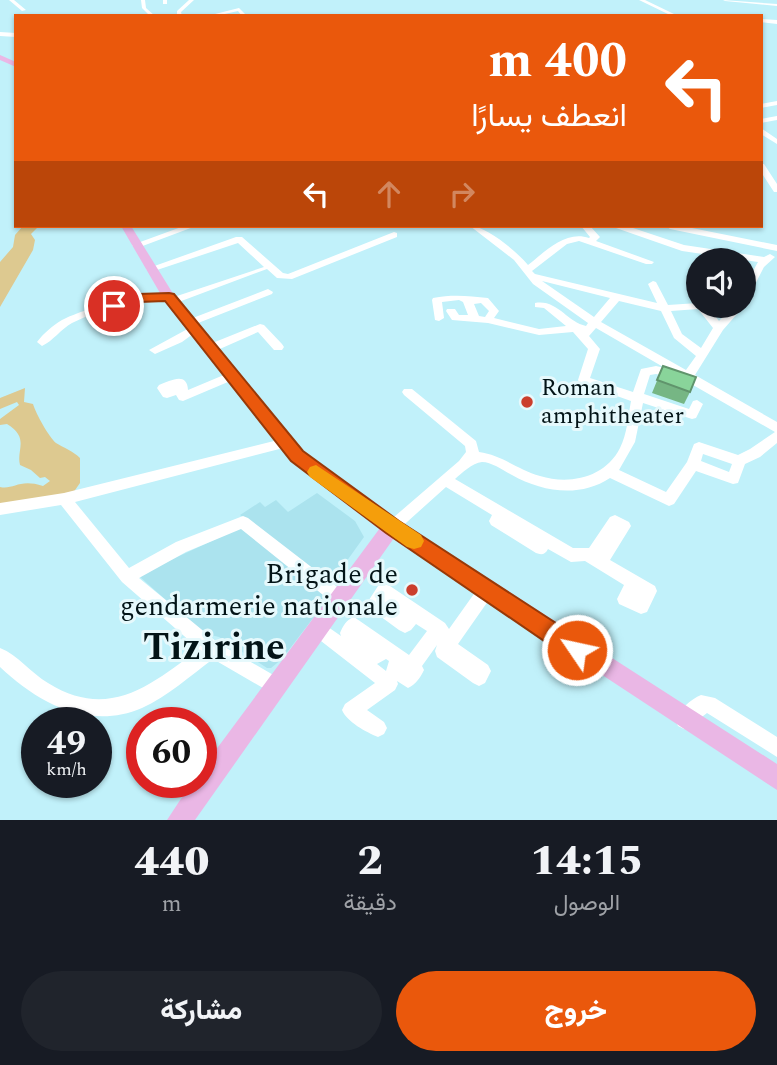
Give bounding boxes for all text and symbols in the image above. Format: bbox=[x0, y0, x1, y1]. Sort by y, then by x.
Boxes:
text: 400 m bbox=[488, 24, 627, 99]
icon: left bbox=[651, 42, 742, 133]
text: انعطف يسارًا bbox=[471, 92, 627, 141]
icon: left bbox=[297, 175, 335, 213]
icon: ahead bbox=[370, 175, 408, 213]
icon: right bbox=[443, 175, 481, 213]
map controls bbox=[686, 248, 756, 318]
button: sound bbox=[686, 248, 756, 318]
pin bbox=[84, 276, 144, 336]
icon: arrive bbox=[95, 287, 133, 325]
place label: Roman amphitheater bbox=[541, 370, 684, 434]
marker: Roman amphitheater bbox=[519, 394, 535, 410]
place label: Brigade de gendarmerie nationale bbox=[119, 553, 398, 628]
marker: Brigade de gendarmerie nationale bbox=[404, 582, 420, 598]
position arrow bbox=[540, 613, 614, 687]
district label: Tizirine bbox=[143, 619, 285, 677]
speed limit sign: 60 bbox=[126, 707, 217, 798]
text: 49 bbox=[47, 717, 86, 770]
text: km/h bbox=[46, 756, 87, 783]
text: 2 bbox=[357, 830, 383, 893]
text: 14:15 bbox=[531, 830, 643, 893]
text: 440 bbox=[134, 831, 210, 894]
text: دقيقة bbox=[343, 886, 397, 921]
text: الوصول bbox=[554, 886, 620, 921]
text: m bbox=[162, 887, 182, 922]
button: مشاركة bbox=[21, 971, 382, 1051]
button: خروج bbox=[396, 971, 756, 1051]

